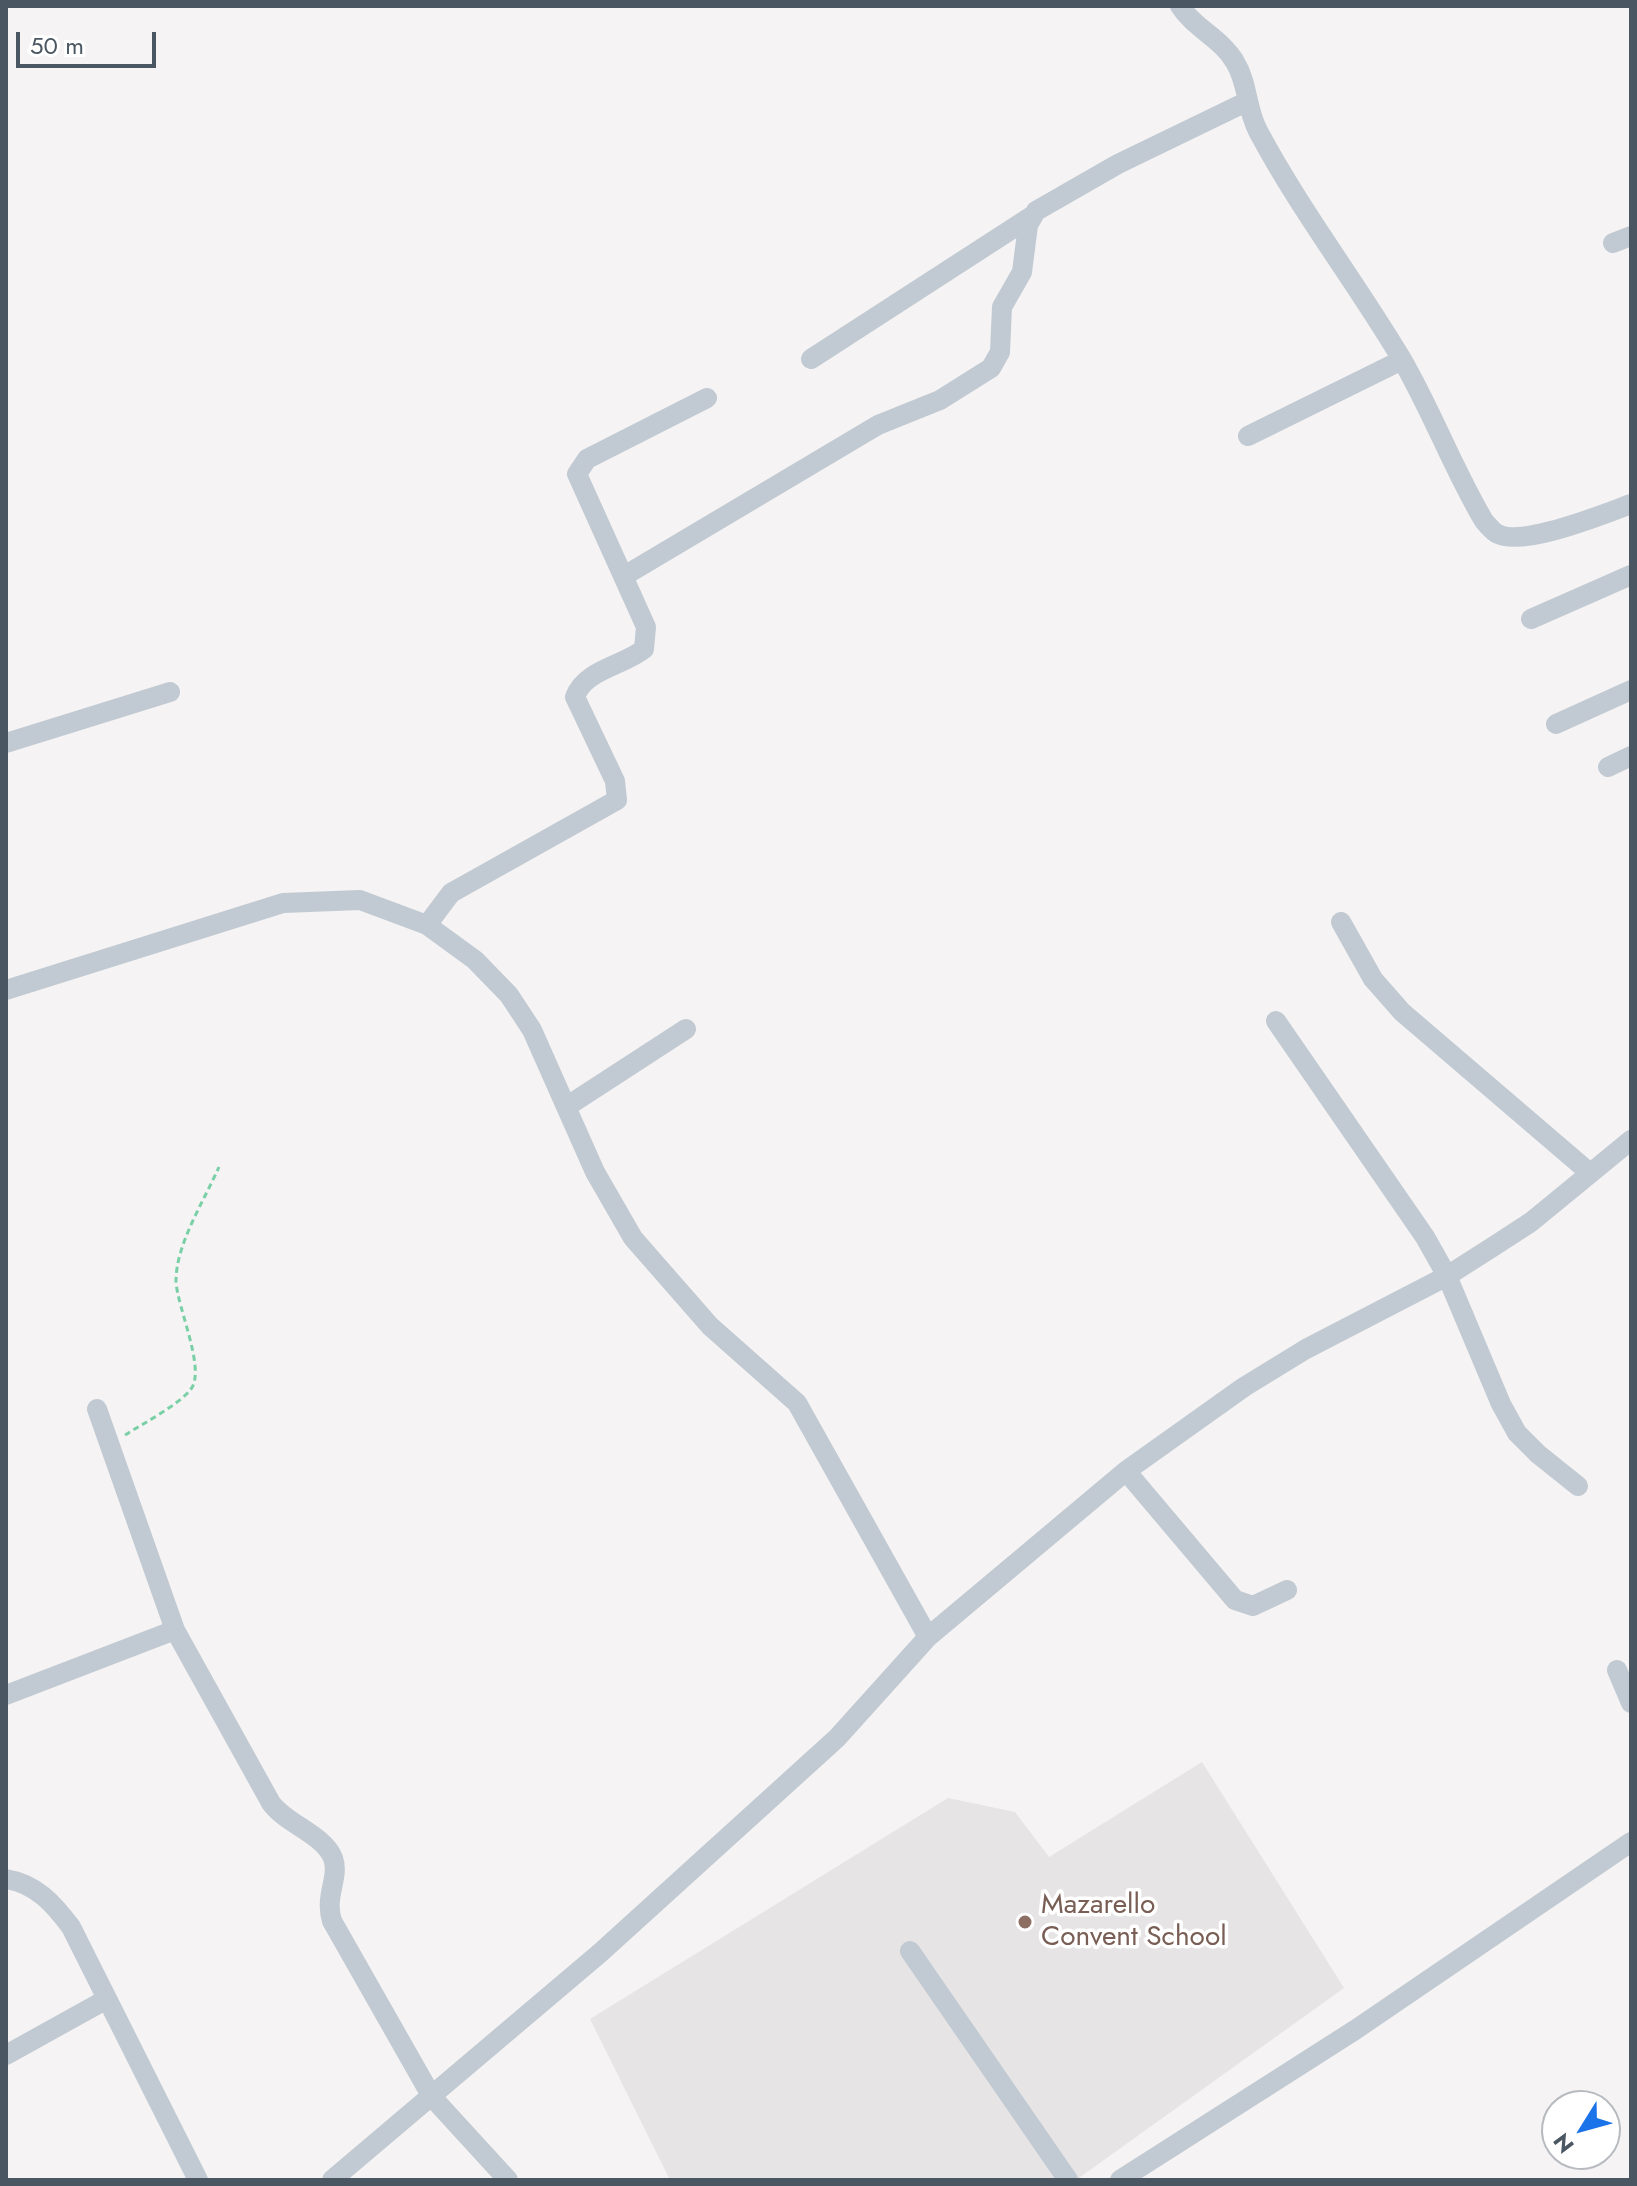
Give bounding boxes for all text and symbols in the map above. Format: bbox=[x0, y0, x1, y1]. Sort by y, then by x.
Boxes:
scale bar bbox=[20, 16, 160, 66]
text: 50 m bbox=[30, 28, 84, 63]
place label: Mazarello Convent School bbox=[1041, 1889, 1227, 1955]
marker: Mazarello Convent School bbox=[1016, 1913, 1034, 1931]
north arrow bbox=[1541, 2090, 1621, 2170]
text: N bbox=[1545, 2127, 1581, 2160]

